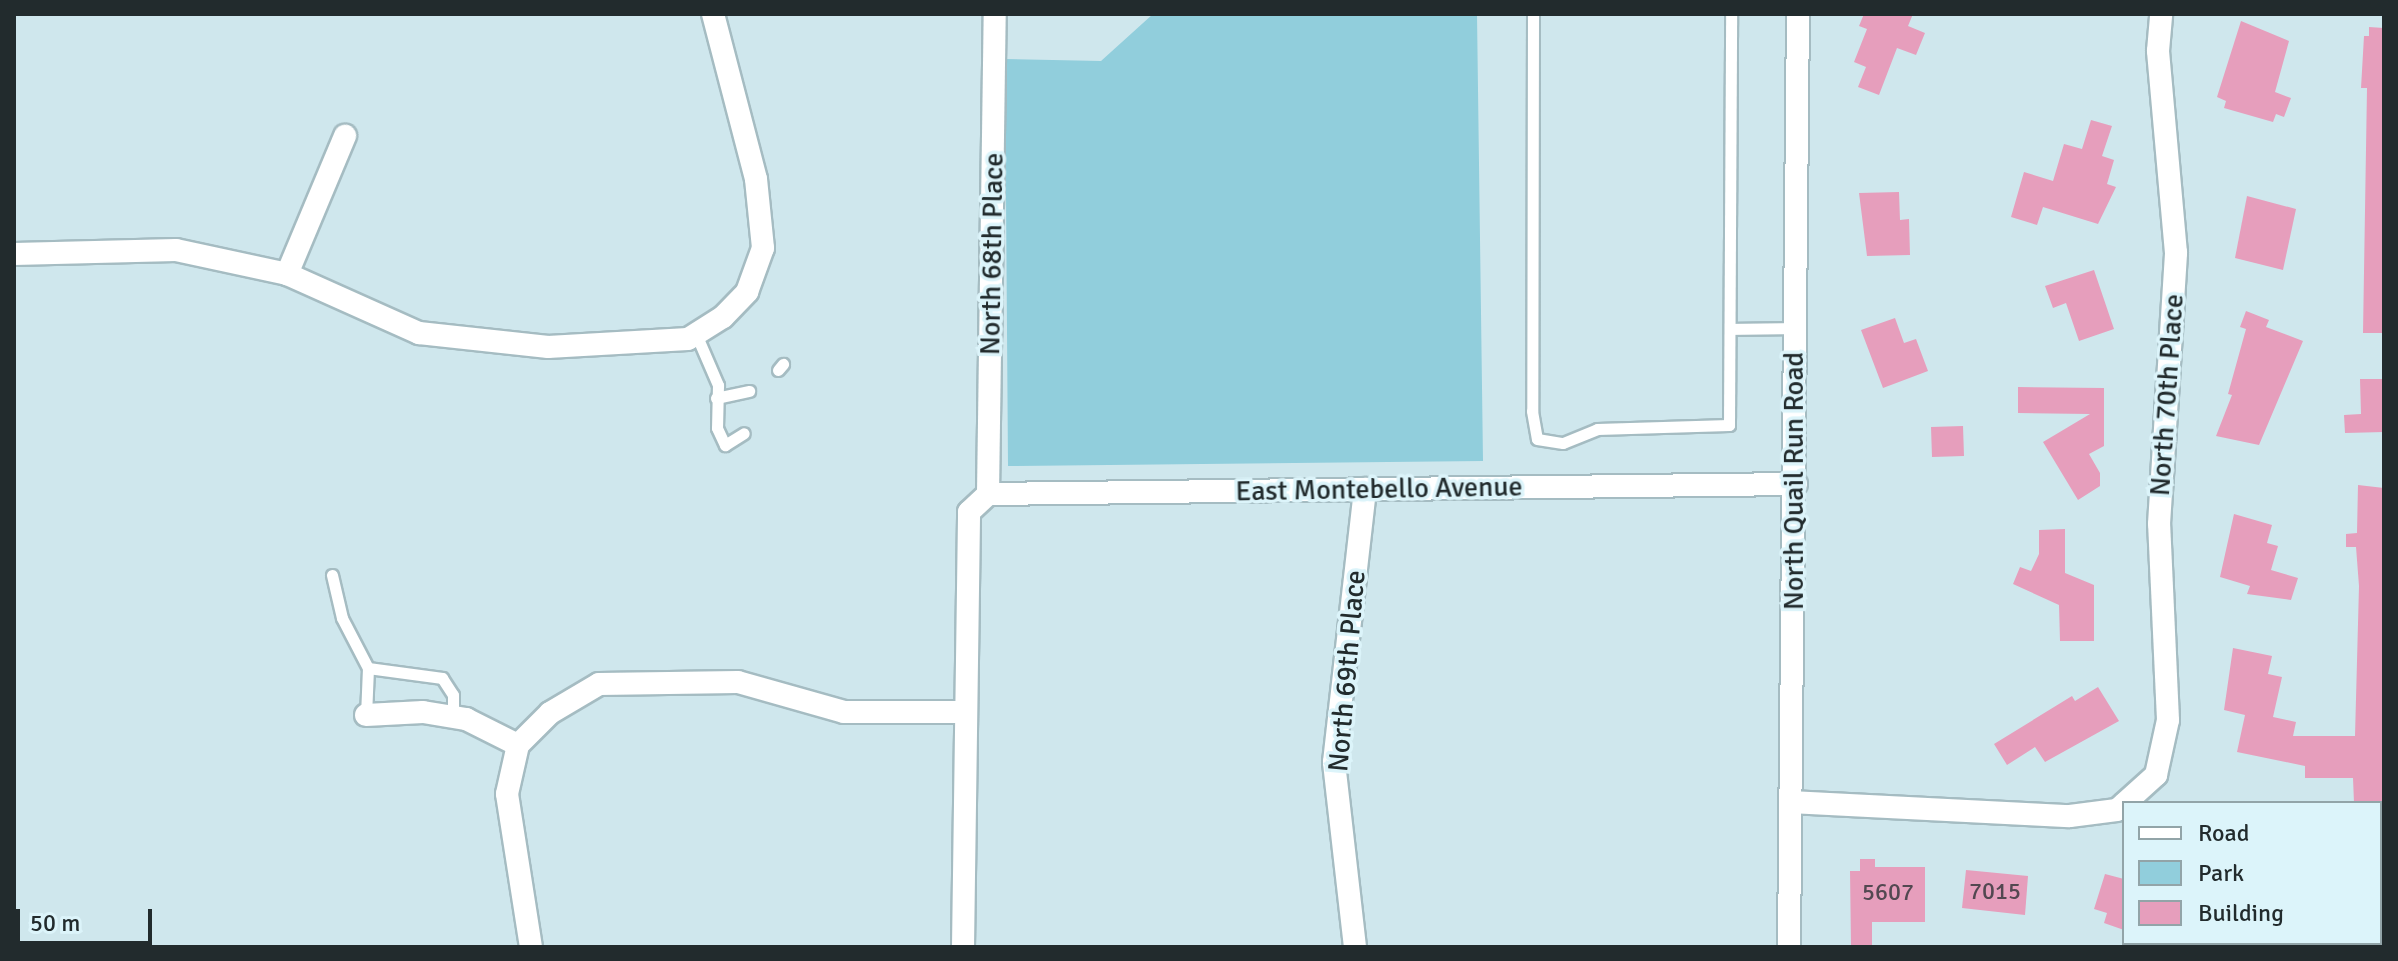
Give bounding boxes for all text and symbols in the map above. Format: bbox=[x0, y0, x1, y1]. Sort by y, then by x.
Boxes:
street label: North 68th Place bbox=[973, 153, 1011, 355]
street label: North 70th Place bbox=[2143, 293, 2191, 497]
street label: North Quail Run Road bbox=[1777, 352, 1811, 610]
street label: East Montebello Avenue bbox=[1235, 470, 1523, 508]
street label: North 69th Place bbox=[1321, 569, 1373, 773]
legend bbox=[2122, 801, 2382, 945]
text: Road bbox=[2198, 818, 2249, 848]
text: Park bbox=[2198, 858, 2244, 888]
house number: 7015 bbox=[1969, 878, 2021, 906]
house number: 5607 bbox=[1862, 879, 1914, 907]
scale bar bbox=[20, 893, 156, 943]
text: Building bbox=[2198, 898, 2284, 928]
text: 50 m bbox=[30, 908, 80, 938]

